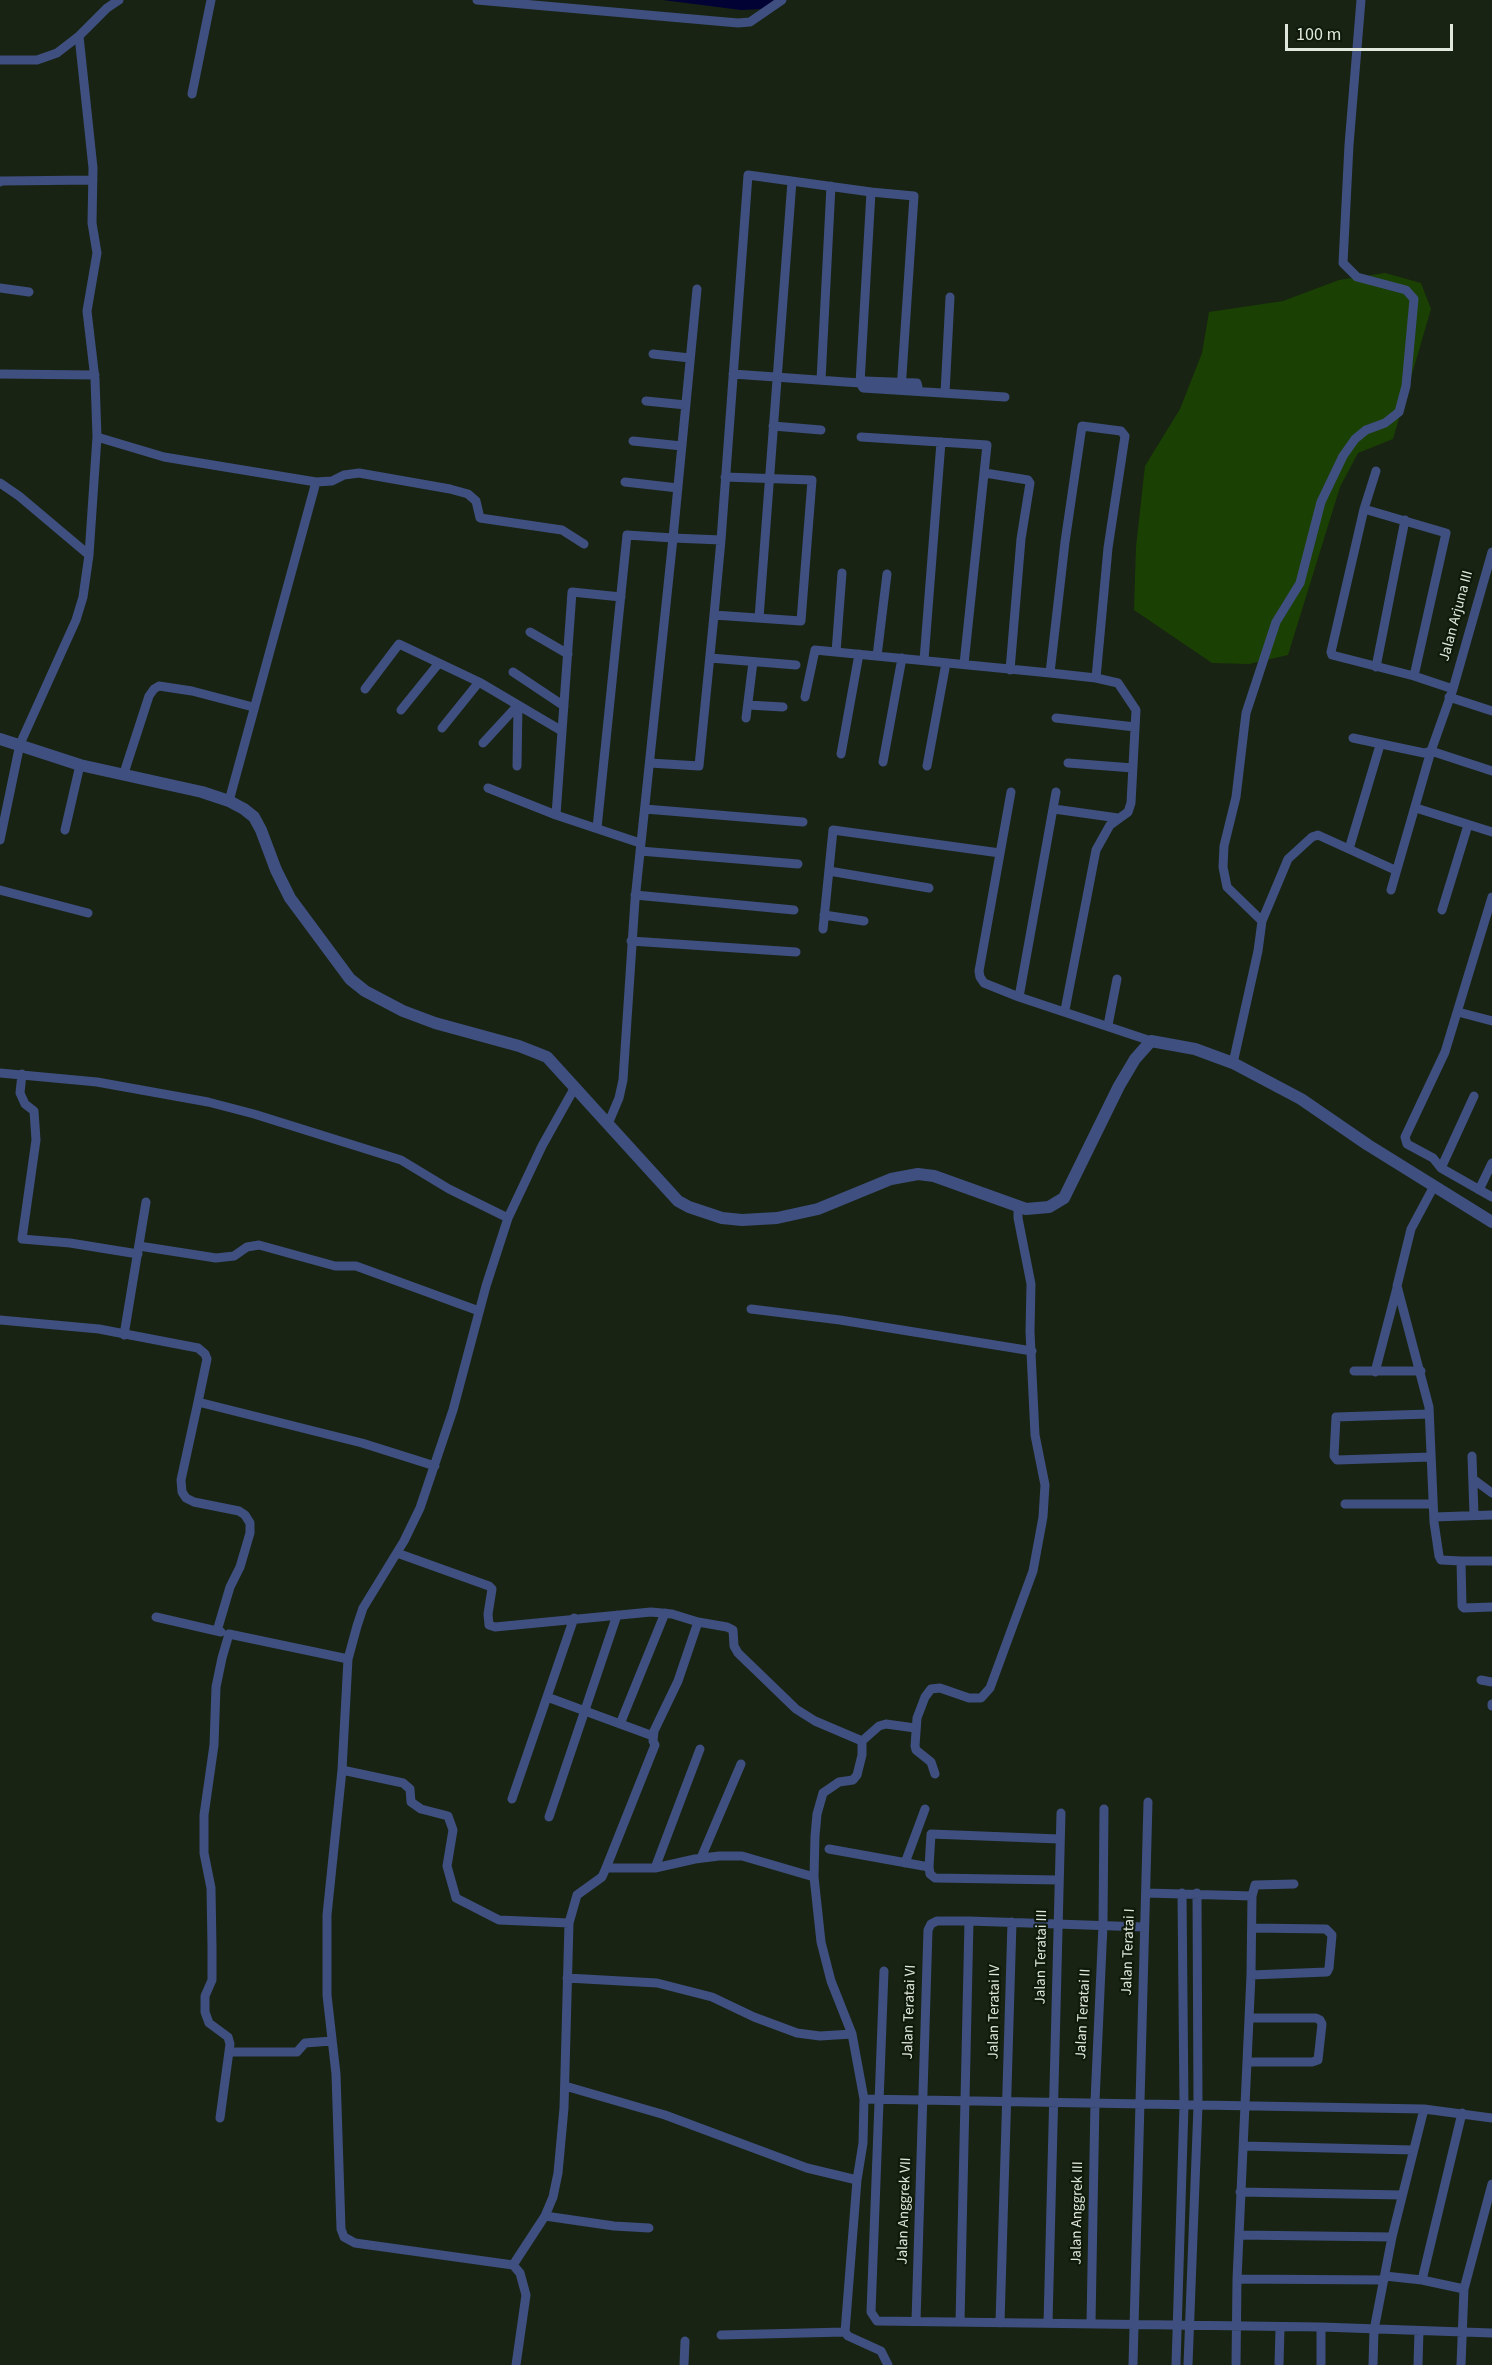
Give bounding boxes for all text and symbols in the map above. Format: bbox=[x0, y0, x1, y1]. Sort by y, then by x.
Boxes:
scale bar bbox=[1288, 12, 1456, 50]
text: 100 m bbox=[1296, 22, 1341, 47]
street label: Jalan Arjuna III bbox=[1436, 569, 1478, 663]
street label: Jalan Teratai I bbox=[1118, 1908, 1140, 1996]
street label: Jalan Teratai III bbox=[1032, 1909, 1052, 2005]
street label: Jalan Teratai VI bbox=[899, 1964, 921, 2060]
street label: Jalan Teratai IV bbox=[985, 1965, 1005, 2059]
street label: Jalan Teratai II bbox=[1073, 1968, 1095, 2060]
street label: Jalan Anggrek VII bbox=[894, 2157, 916, 2265]
street label: Jalan Anggrek III bbox=[1068, 2161, 1088, 2265]

